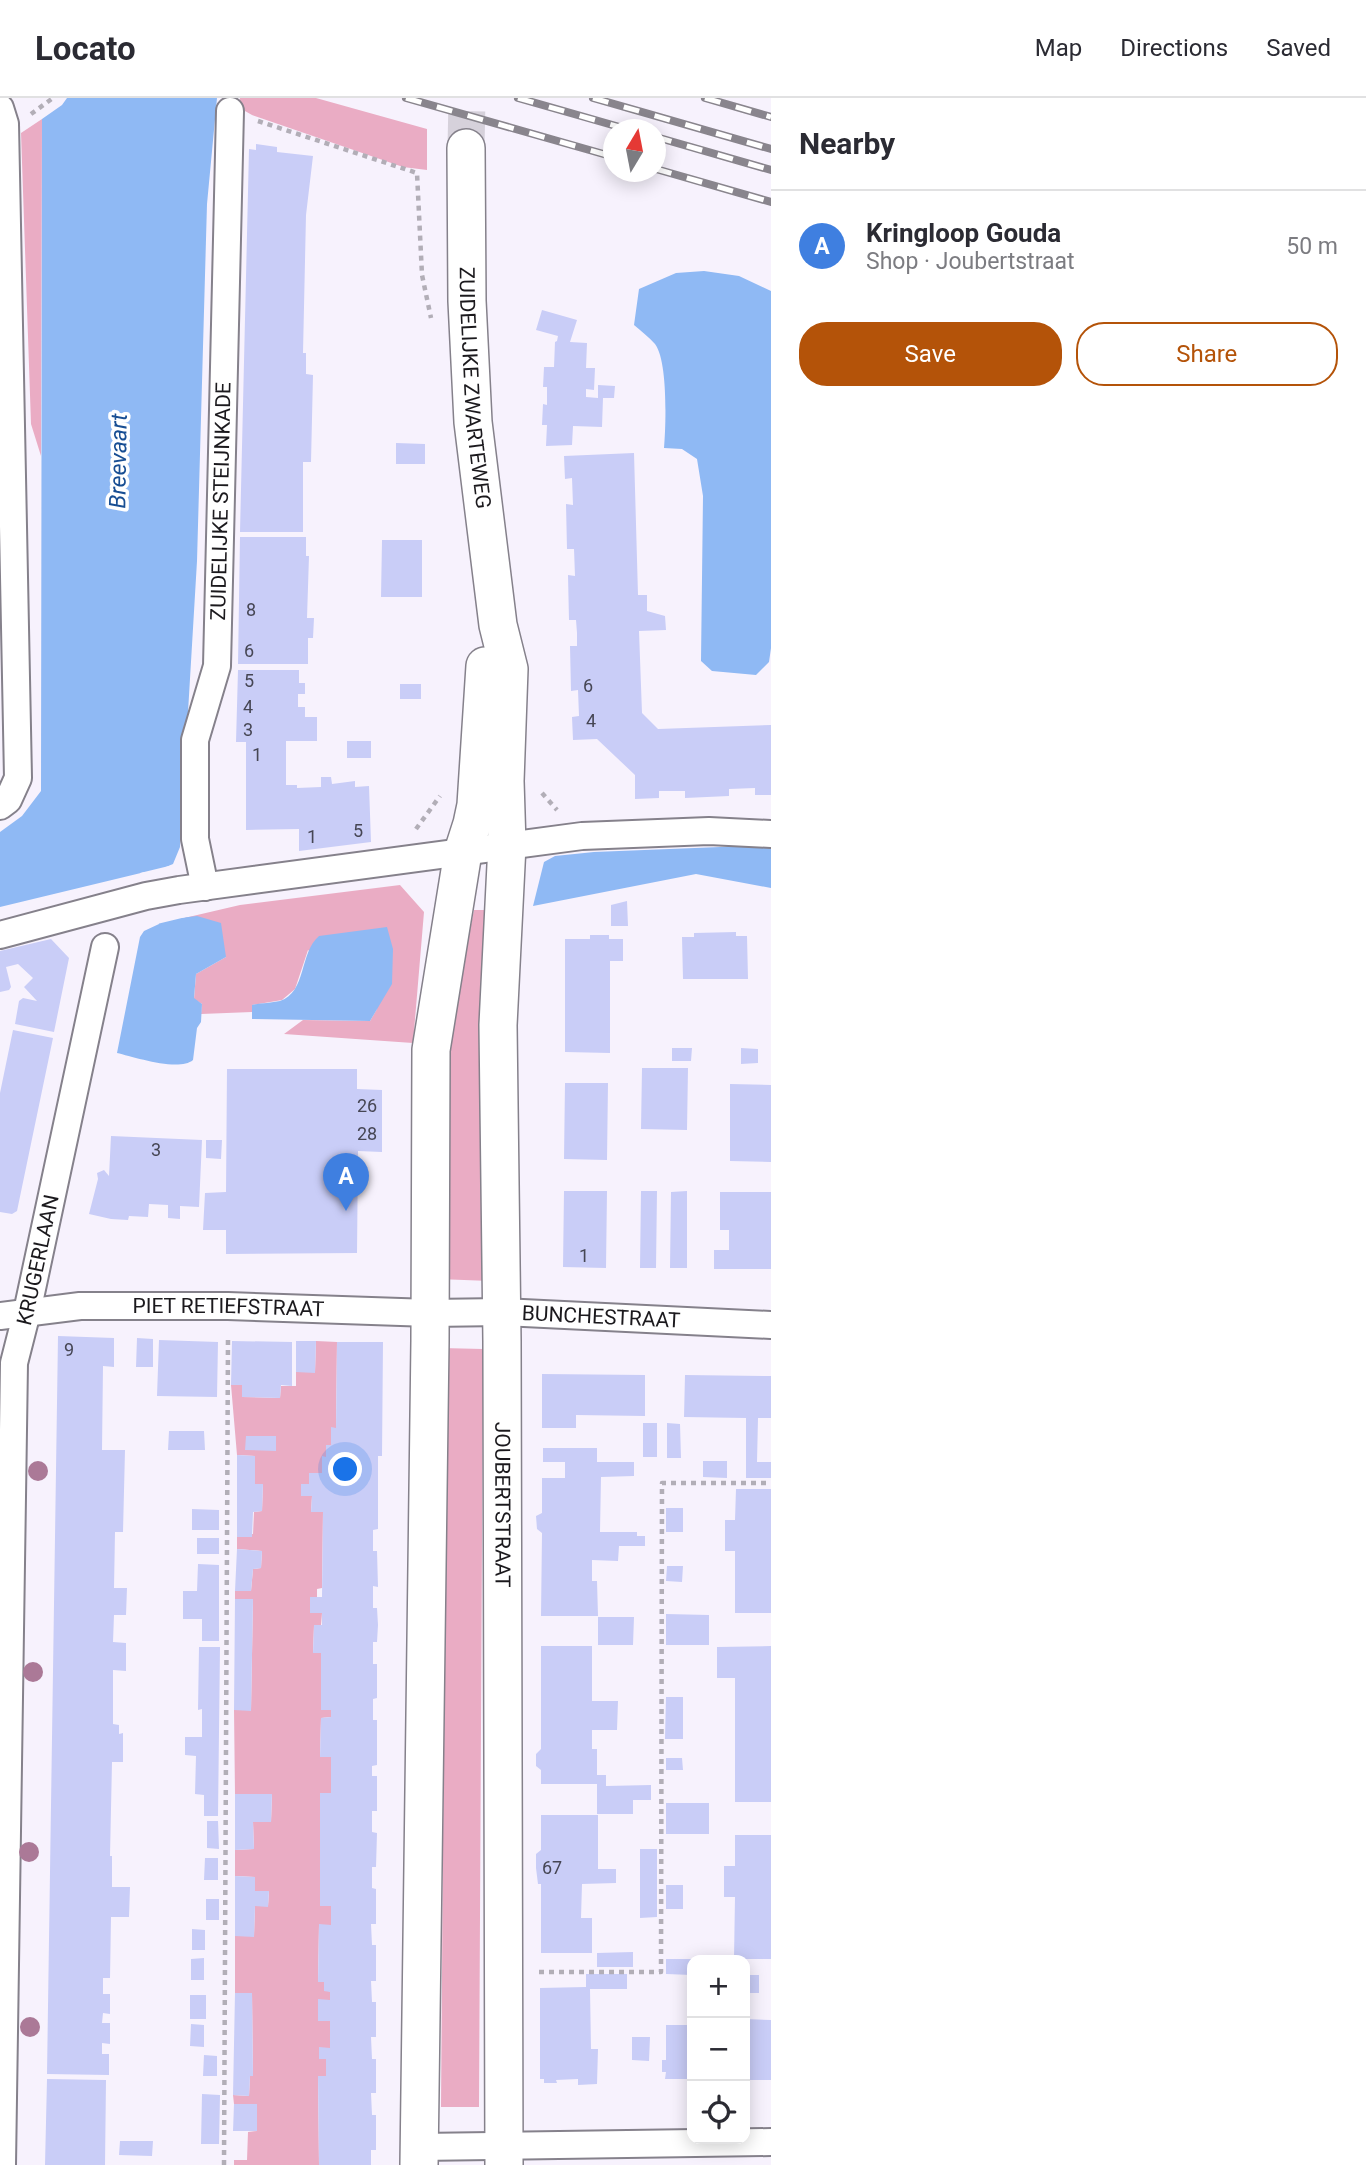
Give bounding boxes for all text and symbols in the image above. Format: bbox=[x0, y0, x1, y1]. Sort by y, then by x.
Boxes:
text: Locato bbox=[35, 29, 136, 68]
text: Map bbox=[1035, 34, 1082, 62]
text: Directions bbox=[1120, 34, 1228, 62]
text: Saved bbox=[1266, 34, 1331, 62]
north arrow bbox=[603, 119, 666, 182]
text: Nearby bbox=[799, 126, 895, 161]
text: Kringloop Gouda bbox=[866, 218, 1061, 248]
text: A bbox=[814, 233, 830, 260]
text: 50 m bbox=[1286, 233, 1338, 260]
text: Shop · Joubertstraat bbox=[866, 248, 1075, 275]
street label: ZUIDELIJKE ZWARTEWEG bbox=[455, 267, 496, 510]
button: Save bbox=[799, 322, 1062, 386]
button: Share bbox=[1076, 322, 1338, 386]
street label: ZUIDELIJKE STEIJNKADE bbox=[206, 382, 236, 621]
water label: Breevaart bbox=[104, 413, 133, 509]
house number: 8 bbox=[246, 599, 256, 620]
house number: 6 bbox=[244, 640, 254, 661]
house number: 5 bbox=[244, 670, 254, 691]
house number: 6 bbox=[583, 675, 593, 696]
house number: 4 bbox=[243, 696, 253, 717]
house number: 4 bbox=[586, 710, 596, 731]
house number: 3 bbox=[243, 719, 253, 740]
house number: 1 bbox=[252, 744, 262, 765]
house number: 5 bbox=[353, 820, 363, 841]
house number: 1 bbox=[307, 826, 317, 847]
house number: 26 bbox=[357, 1095, 377, 1116]
house number: 28 bbox=[357, 1123, 377, 1144]
house number: 3 bbox=[151, 1139, 161, 1160]
pin: A bbox=[323, 1153, 369, 1211]
street label: KRUGERLAAN bbox=[12, 1192, 64, 1328]
house number: 1 bbox=[579, 1245, 589, 1266]
street label: PIET RETIEFSTRAAT bbox=[132, 1294, 325, 1321]
street label: BUNCHESTRAAT bbox=[521, 1301, 682, 1333]
house number: 9 bbox=[64, 1339, 74, 1360]
street label: JOUBERTSTRAAT bbox=[490, 1422, 515, 1588]
your location bbox=[328, 1452, 362, 1486]
house number: 67 bbox=[542, 1857, 562, 1878]
map controls bbox=[687, 1955, 750, 2144]
button: + bbox=[687, 1955, 750, 2018]
button: − bbox=[687, 2018, 750, 2081]
button: locate bbox=[687, 2081, 750, 2144]

